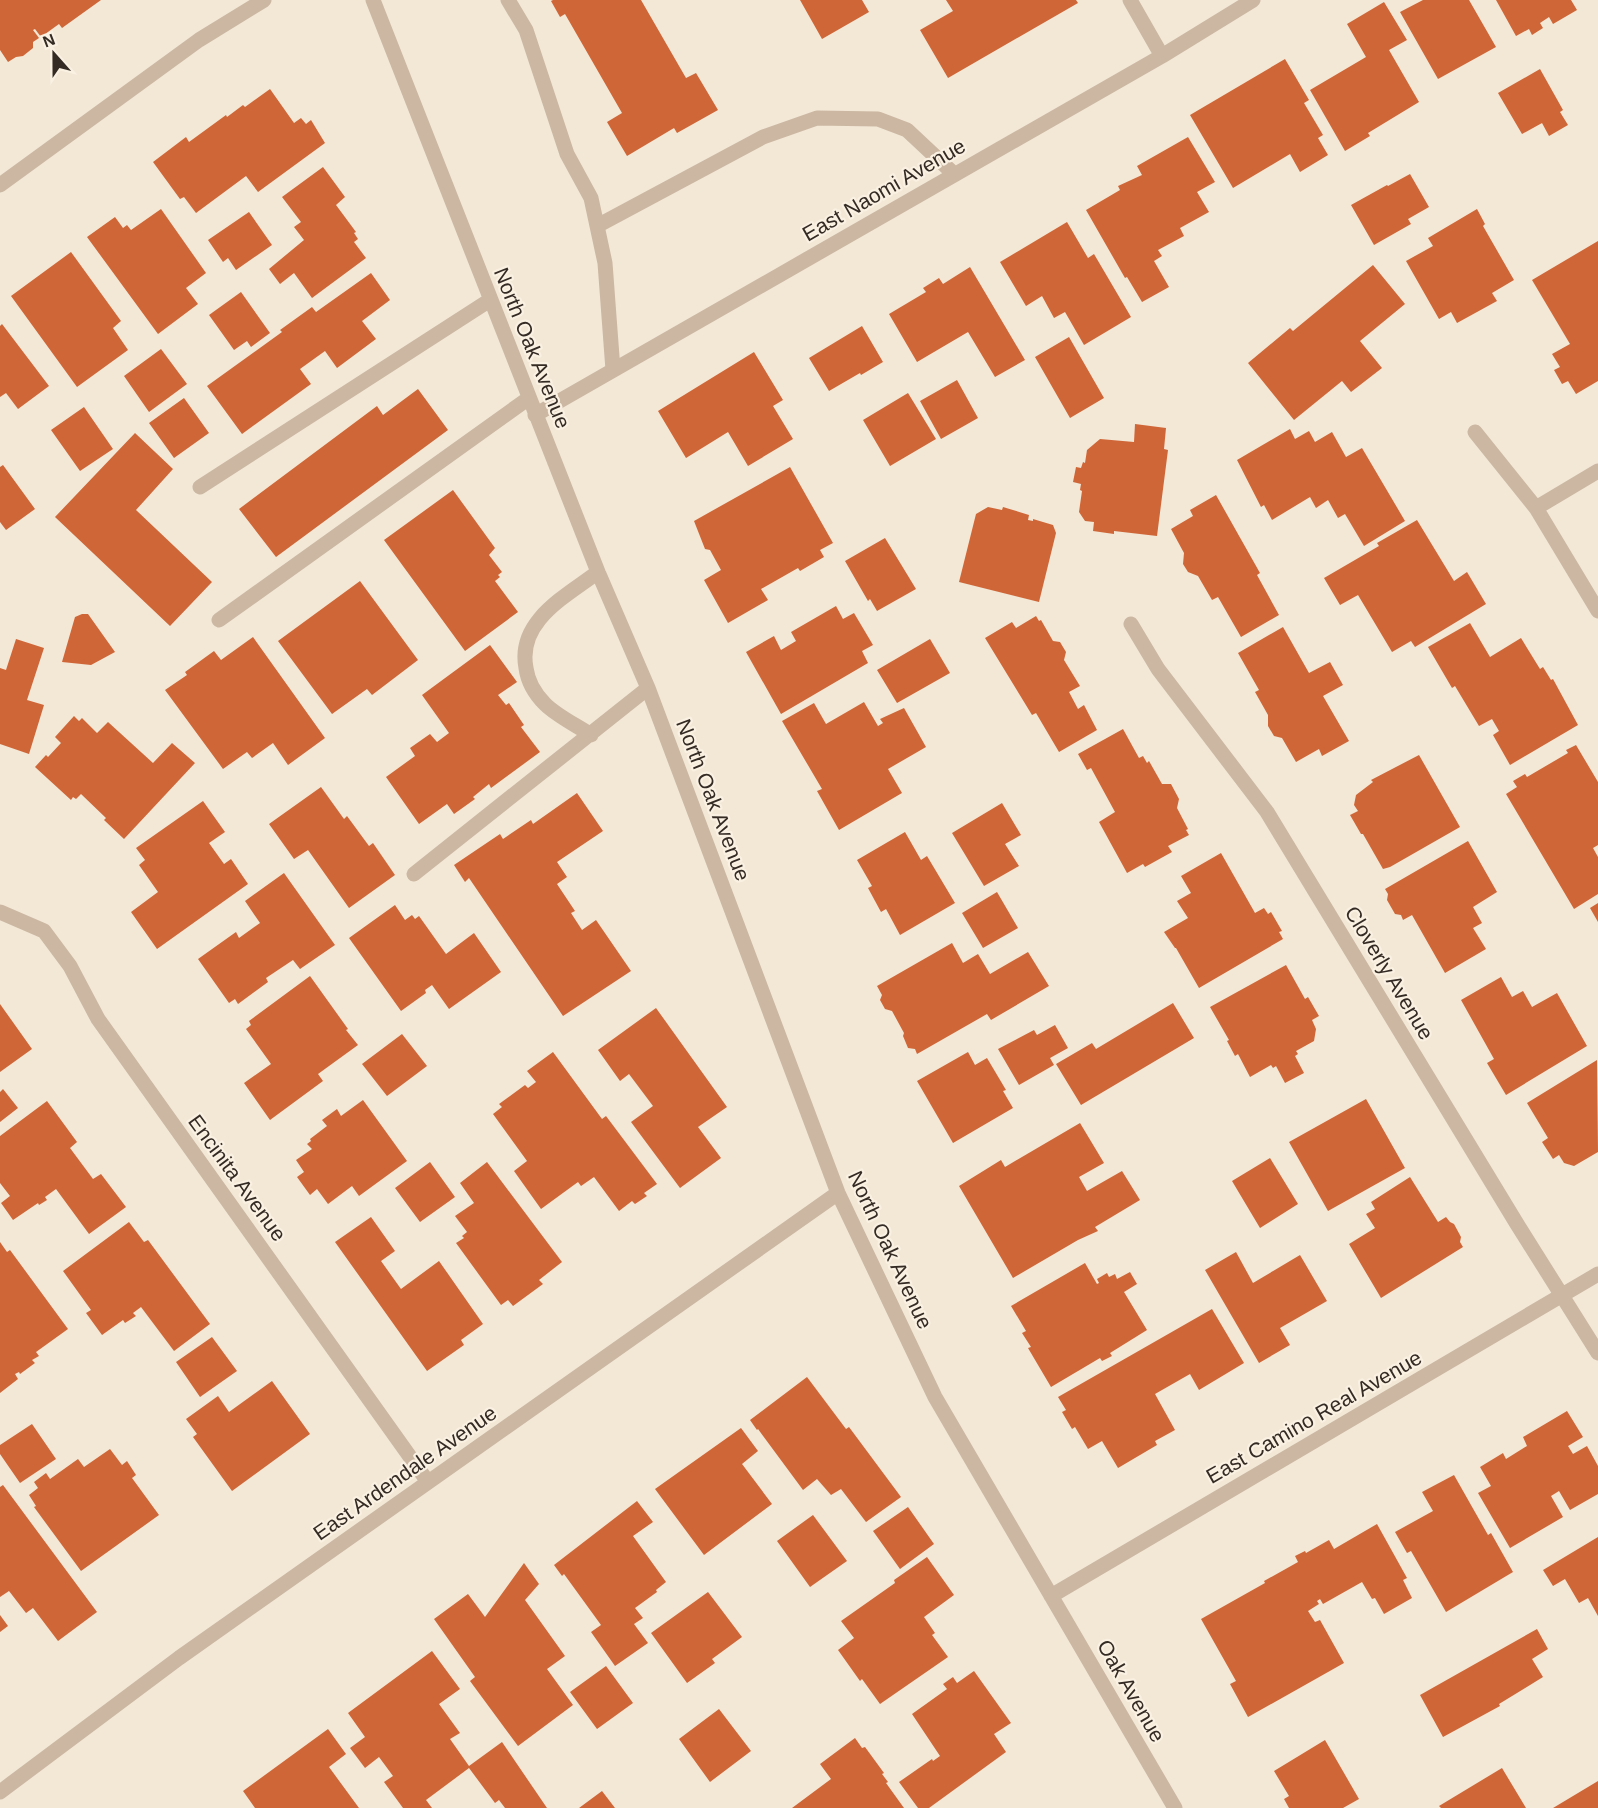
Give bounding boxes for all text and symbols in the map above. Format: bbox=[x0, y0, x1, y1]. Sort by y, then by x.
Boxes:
north arrow bbox=[24, 24, 84, 84]
text: N bbox=[40, 30, 57, 50]
street label: East Naomi Avenue bbox=[798, 134, 969, 246]
street label: North Oak Avenue bbox=[490, 264, 575, 432]
street label: North Oak Avenue bbox=[672, 716, 755, 884]
street label: Cloverly Avenue bbox=[1341, 902, 1438, 1044]
street label: Encinita Avenue bbox=[184, 1110, 291, 1245]
street label: North Oak Avenue bbox=[844, 1167, 937, 1332]
street label: East Camino Real Avenue bbox=[1202, 1345, 1425, 1488]
street label: East Ardendale Avenue bbox=[309, 1401, 501, 1545]
street label: Oak Avenue bbox=[1093, 1636, 1170, 1746]

